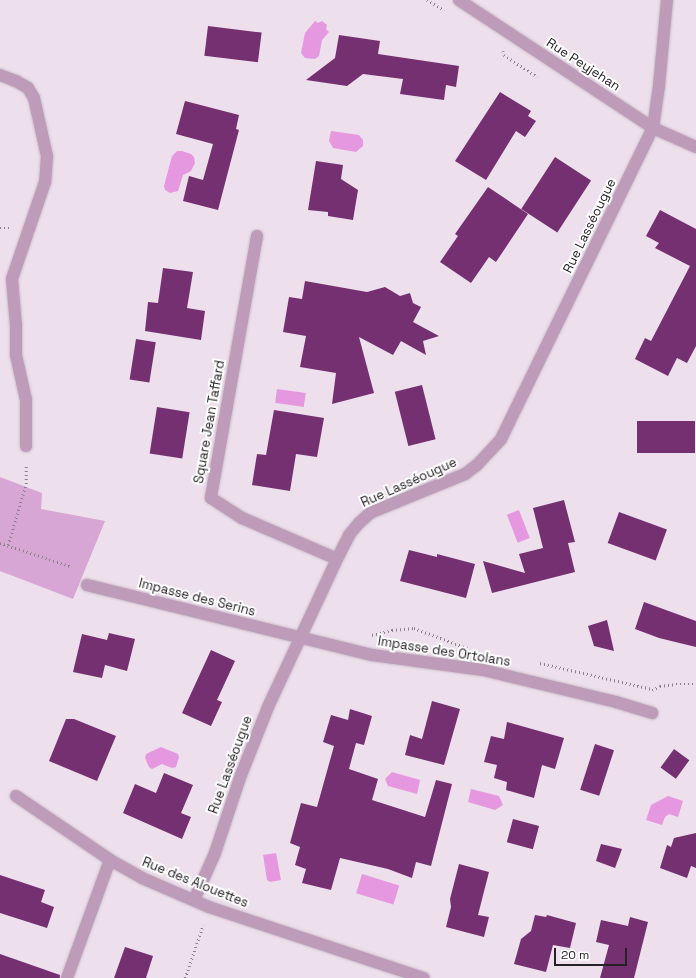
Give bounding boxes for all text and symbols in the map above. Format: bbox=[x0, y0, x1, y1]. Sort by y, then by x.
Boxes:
street label: Rue Peyjehan bbox=[543, 35, 623, 95]
street label: Rue Lasséougue bbox=[560, 176, 620, 276]
street label: Square Jean Taffard bbox=[191, 359, 229, 485]
street label: Rue Lasséougue bbox=[359, 455, 459, 511]
street label: Impasse des Serins bbox=[137, 576, 257, 620]
street label: Impasse des Ortolans bbox=[377, 634, 511, 670]
street label: Rue Lasséougue bbox=[206, 714, 256, 816]
street label: Rue des Alouettes bbox=[140, 855, 250, 911]
scale bar bbox=[556, 940, 629, 966]
text: 20 m bbox=[561, 947, 589, 963]

